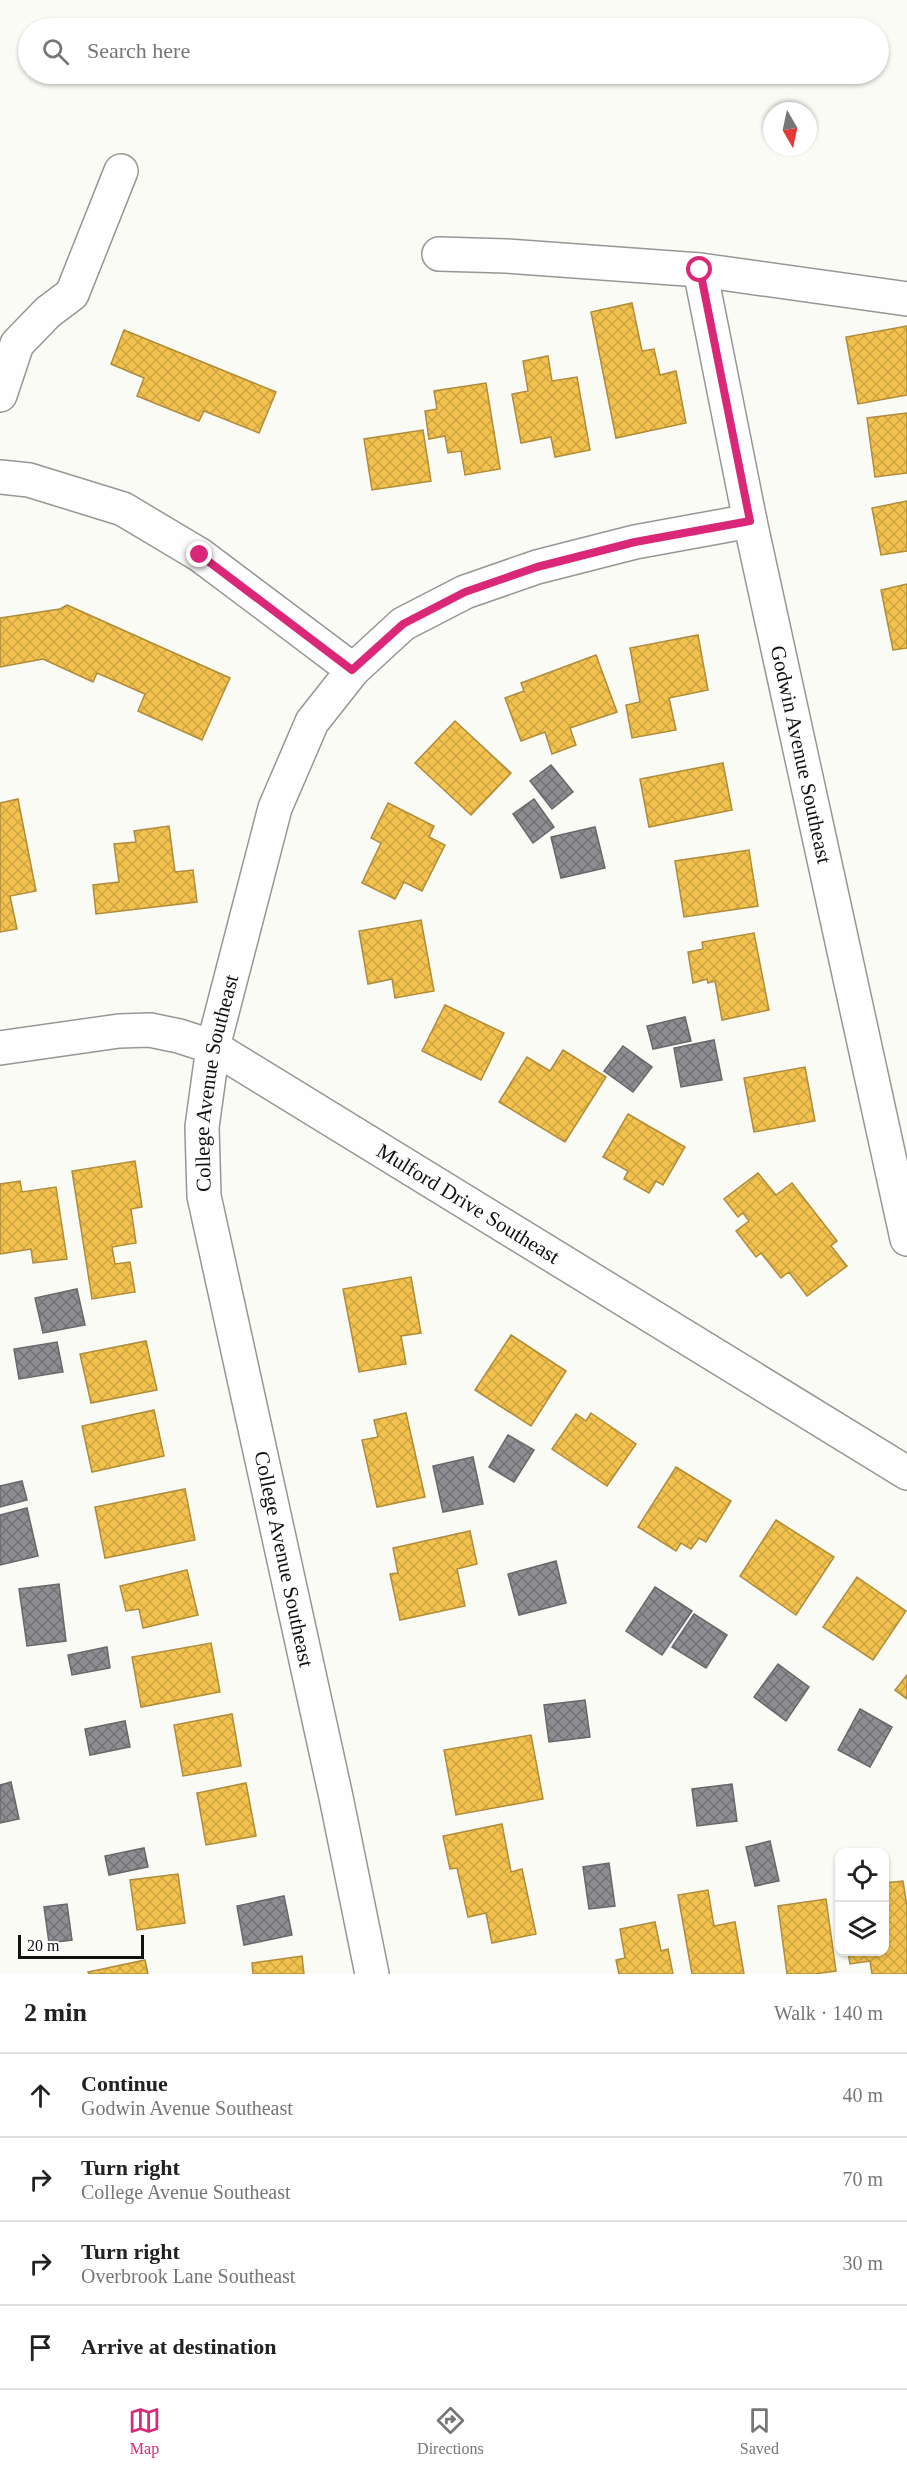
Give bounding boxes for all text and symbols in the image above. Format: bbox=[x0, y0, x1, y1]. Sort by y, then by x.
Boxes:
search box bbox=[18, 18, 889, 84]
icon: search bbox=[39, 35, 72, 68]
text: Search here bbox=[87, 38, 190, 63]
north arrow bbox=[763, 102, 817, 156]
route start bbox=[686, 256, 712, 282]
route end bbox=[186, 541, 212, 567]
street label: Godwin Avenue Southeast bbox=[766, 643, 837, 866]
street label: College Avenue Southeast bbox=[190, 972, 243, 1192]
street label: Mulford Drive Southeast bbox=[372, 1138, 564, 1269]
street label: College Avenue Southeast bbox=[249, 1449, 319, 1669]
map controls bbox=[835, 1848, 889, 1956]
button: locate bbox=[835, 1848, 889, 1902]
button: layers bbox=[835, 1902, 889, 1956]
scale bar bbox=[18, 1932, 144, 1960]
text: 20 m bbox=[27, 1937, 59, 1954]
text: 2 min bbox=[24, 1998, 87, 2027]
text: Walk · 140 m bbox=[774, 2002, 883, 2024]
text: Continue bbox=[81, 2071, 168, 2096]
icon: ahead bbox=[24, 2079, 57, 2112]
text: 40 m bbox=[842, 2084, 883, 2106]
text: Godwin Avenue Southeast bbox=[81, 2097, 293, 2119]
text: Turn right bbox=[81, 2155, 180, 2180]
icon: right bbox=[24, 2163, 57, 2196]
text: 70 m bbox=[842, 2168, 883, 2190]
text: College Avenue Southeast bbox=[81, 2181, 291, 2203]
text: Turn right bbox=[81, 2239, 180, 2264]
icon: right bbox=[24, 2247, 57, 2280]
text: 30 m bbox=[842, 2252, 883, 2274]
text: Overbrook Lane Southeast bbox=[81, 2265, 295, 2287]
icon: arrive bbox=[24, 2331, 57, 2364]
text: Arrive at destination bbox=[81, 2334, 277, 2359]
tab: Map bbox=[128, 2404, 161, 2458]
tab: Directions bbox=[417, 2404, 484, 2458]
tab: Saved bbox=[740, 2404, 779, 2458]

